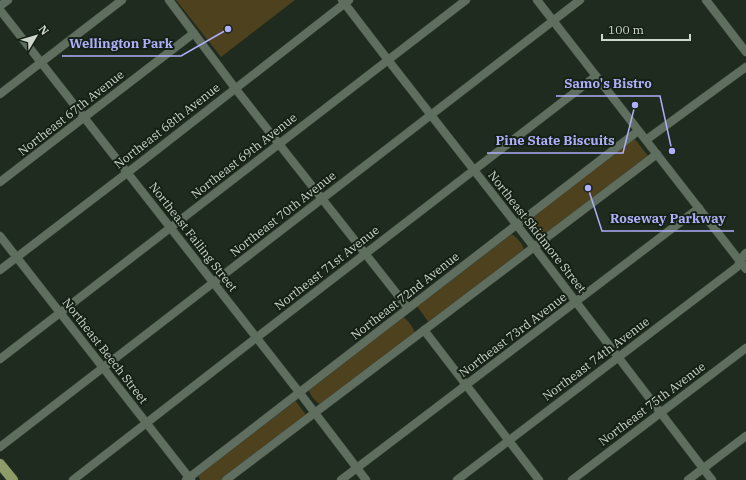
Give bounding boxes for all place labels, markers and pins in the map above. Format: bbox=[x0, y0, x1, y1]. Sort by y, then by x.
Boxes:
callout: Wellington Park bbox=[62, 31, 181, 56]
callout: Samo's Bistro bbox=[556, 71, 660, 96]
callout: Pine State Biscuits bbox=[487, 128, 623, 153]
callout: Roseway Parkway bbox=[602, 206, 734, 231]

